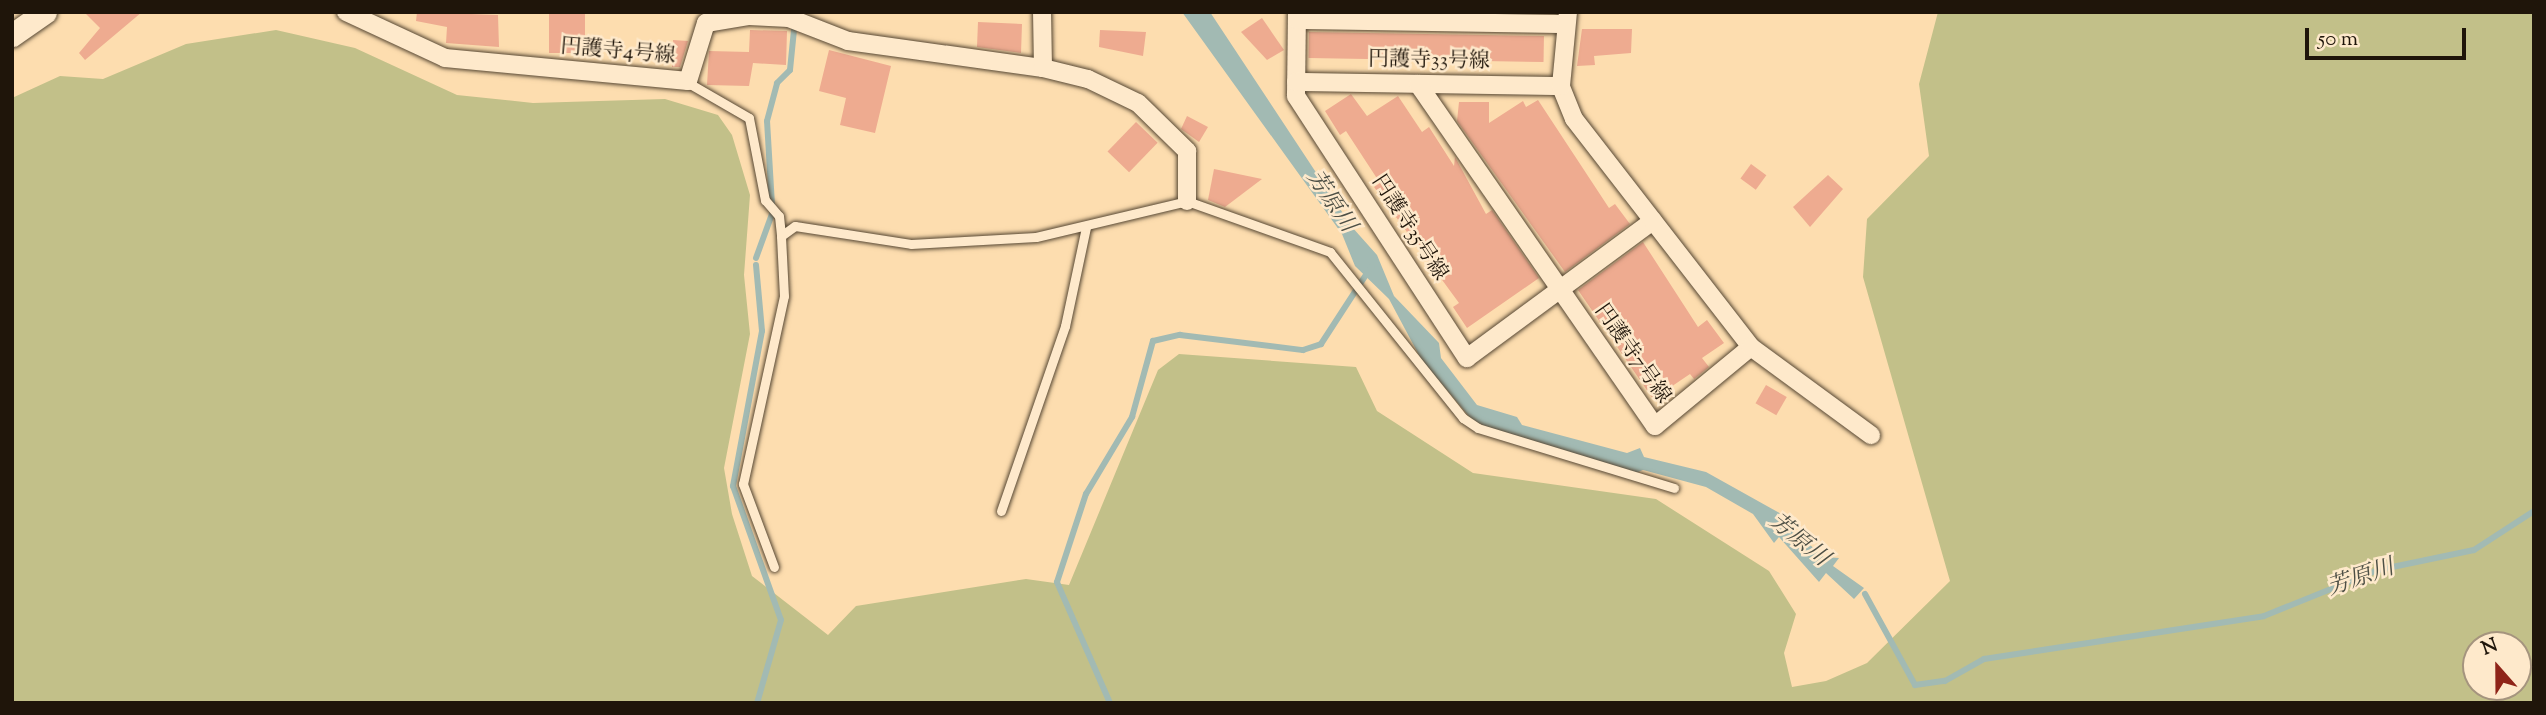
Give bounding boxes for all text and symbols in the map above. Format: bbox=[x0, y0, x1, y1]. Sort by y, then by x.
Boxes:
scale bar bbox=[2308, 14, 2469, 58]
text: 50 m bbox=[2318, 25, 2358, 55]
street label: 円護寺4号線 bbox=[559, 34, 677, 70]
street label: 円護寺33号線 bbox=[1368, 47, 1490, 75]
water label: 芳原川 bbox=[1299, 166, 1361, 238]
street label: 円護寺35号線 bbox=[1366, 171, 1452, 285]
street label: 円護寺7号線 bbox=[1589, 299, 1675, 409]
water label: 芳原川 bbox=[1763, 509, 1833, 573]
water label: 芳原川 bbox=[2324, 555, 2398, 603]
north arrow bbox=[2462, 631, 2532, 701]
text: N bbox=[2478, 632, 2502, 663]

